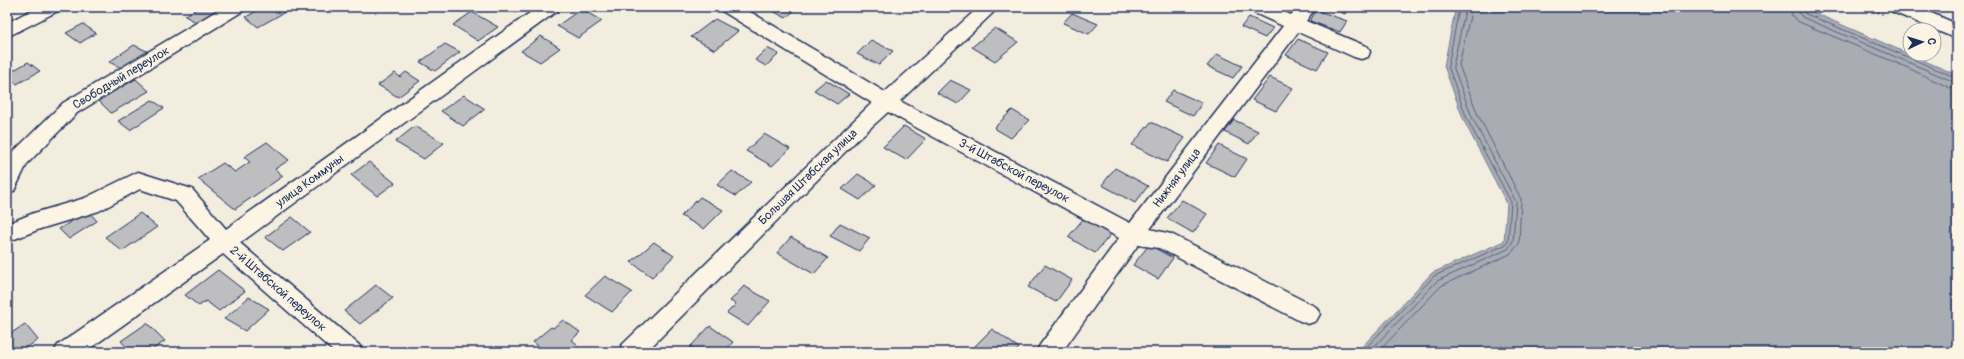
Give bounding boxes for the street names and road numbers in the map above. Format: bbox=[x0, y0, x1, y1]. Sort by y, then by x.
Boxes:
street label: Свободный переулок bbox=[70, 43, 172, 113]
street label: Большая Штабская улица bbox=[755, 126, 861, 228]
street label: 3-й Штабской переулок bbox=[956, 136, 1072, 206]
street label: Нижняя улица bbox=[1150, 145, 1204, 211]
street label: улица Коммуны bbox=[272, 151, 347, 211]
street label: 2-й Штабской переулок bbox=[227, 243, 329, 335]

